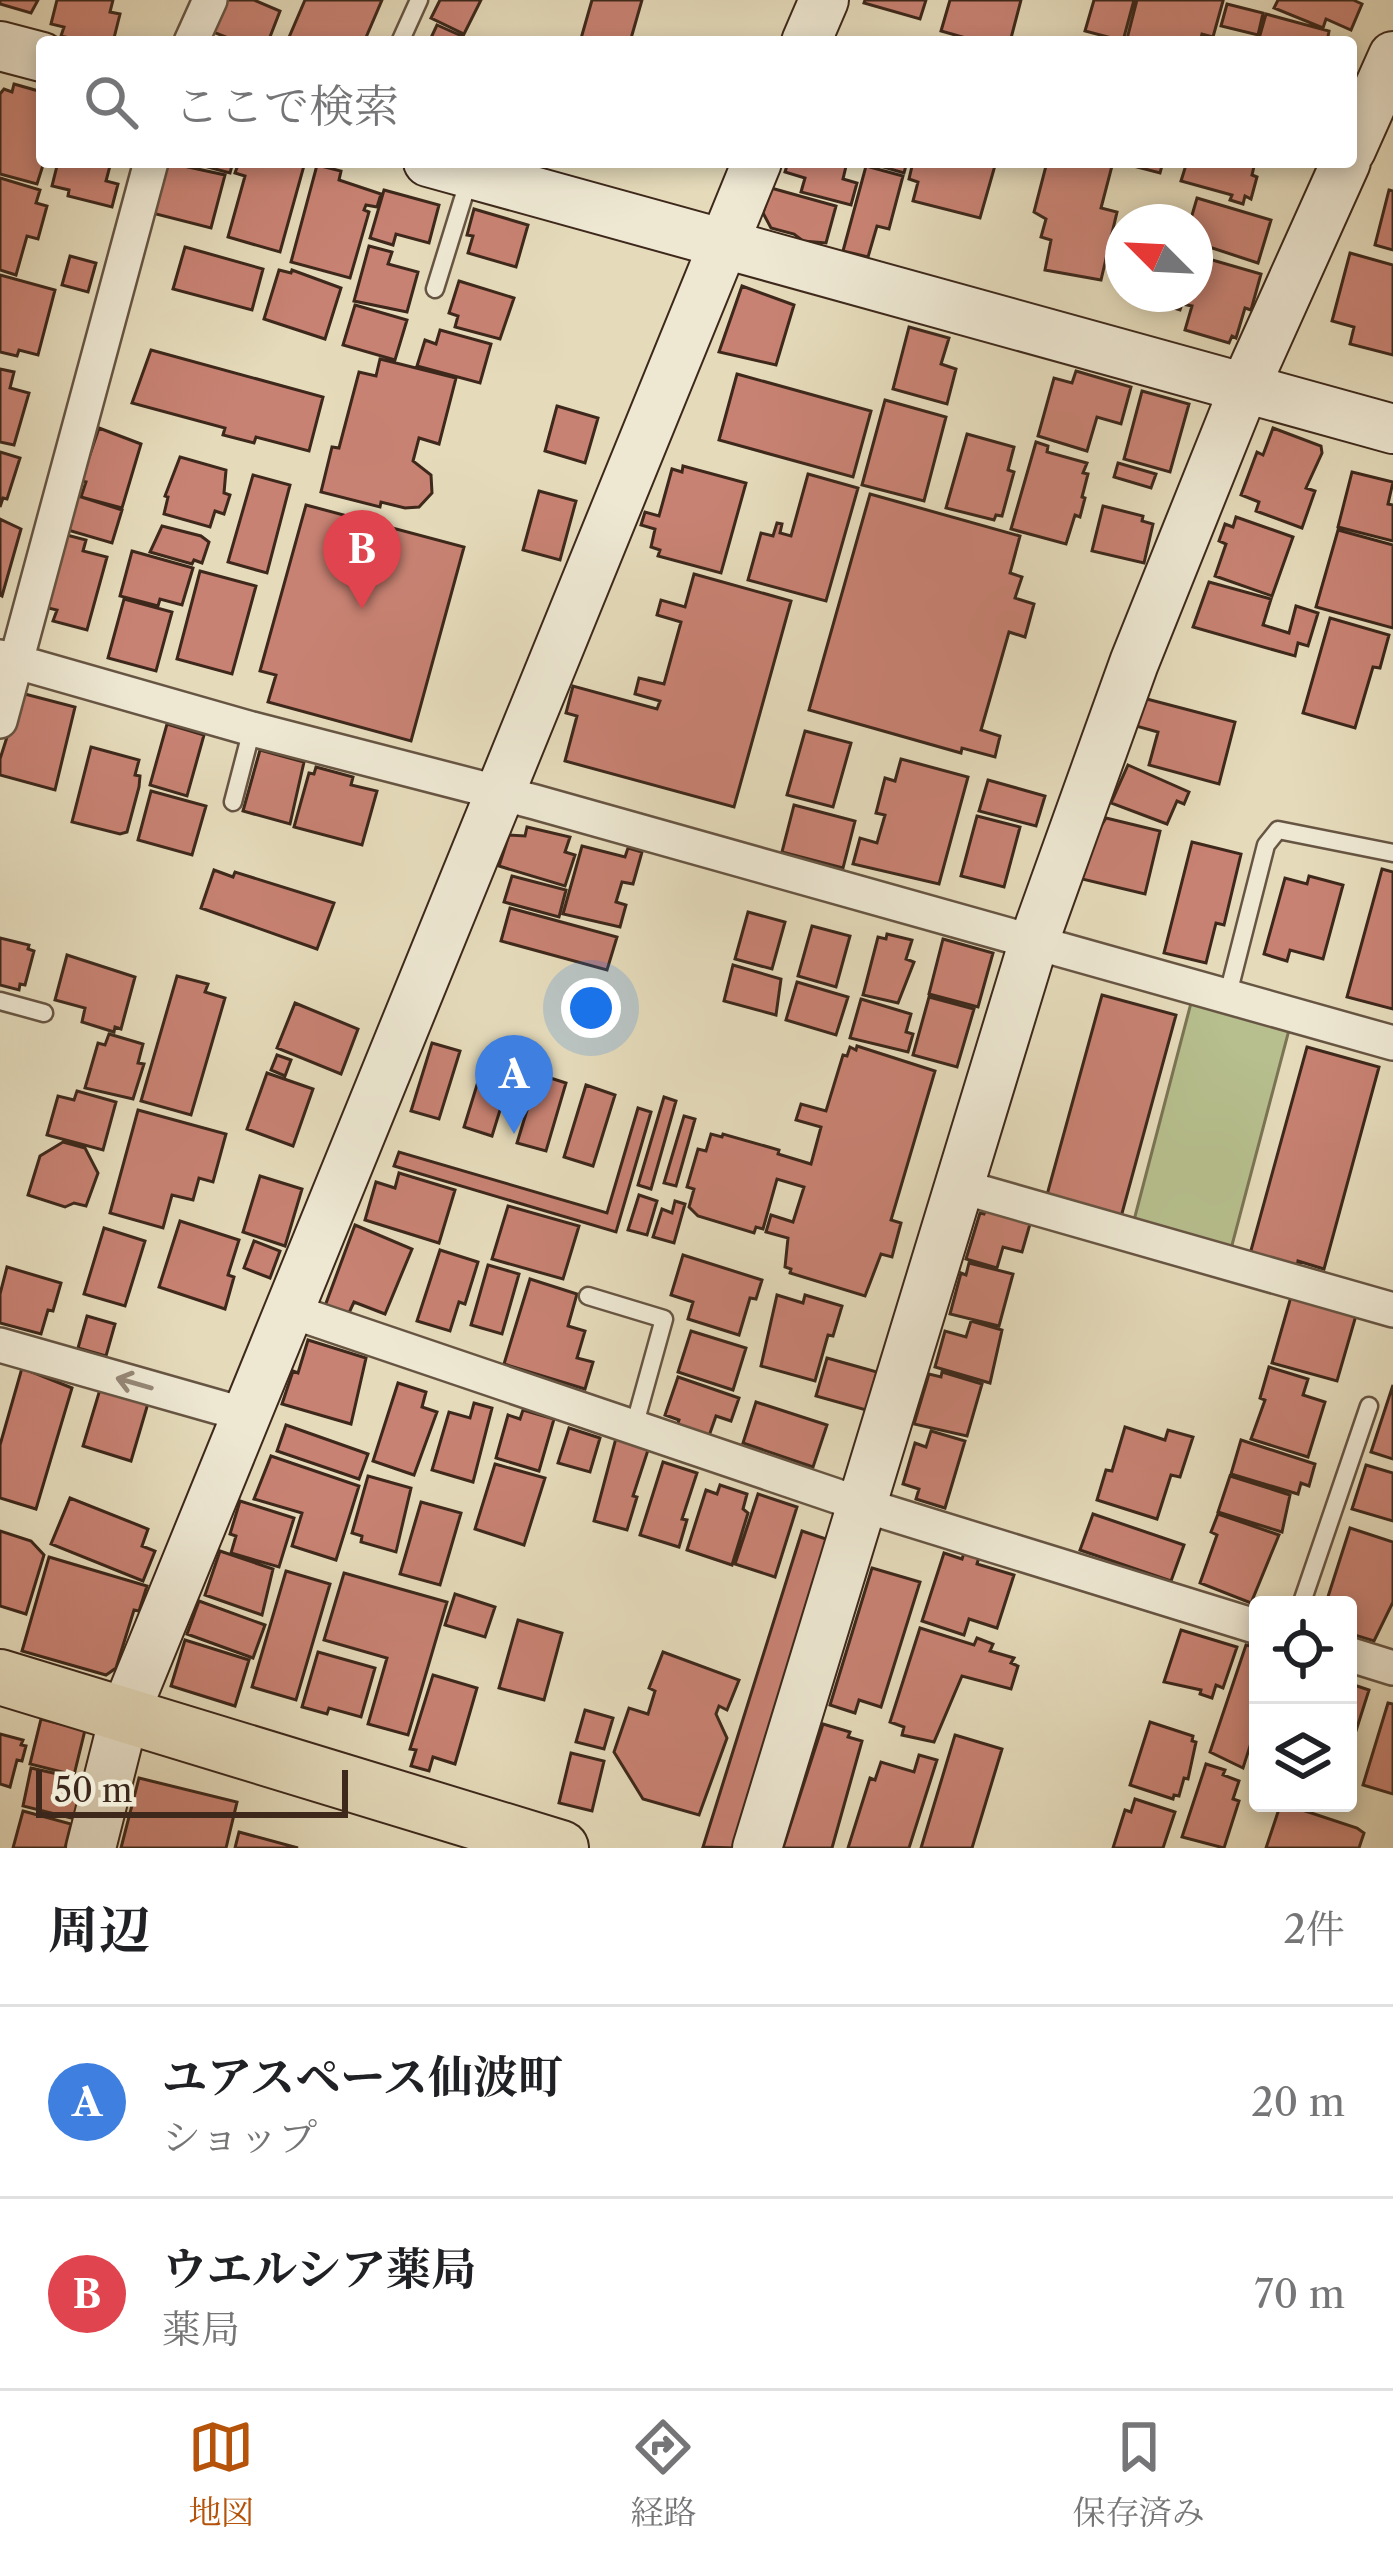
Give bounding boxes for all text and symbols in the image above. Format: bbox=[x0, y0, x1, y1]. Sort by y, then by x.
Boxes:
search box bbox=[36, 36, 1357, 168]
icon: search bbox=[78, 69, 144, 135]
text: ここで検索 bbox=[174, 78, 399, 134]
north arrow bbox=[1105, 204, 1213, 312]
pin: B bbox=[323, 510, 401, 609]
your location bbox=[561, 978, 621, 1038]
pin: A bbox=[475, 1035, 553, 1134]
one-way arrow bbox=[116, 1371, 154, 1393]
map controls bbox=[1249, 1596, 1357, 1812]
button: locate bbox=[1249, 1596, 1357, 1704]
button: layers bbox=[1249, 1704, 1357, 1812]
scale bar bbox=[36, 1764, 348, 1817]
text: 50 m bbox=[54, 1770, 132, 1811]
text: 周辺 bbox=[48, 1899, 150, 1961]
text: 2件 bbox=[1284, 1905, 1345, 1953]
text: ユアスペース仙波町 bbox=[162, 2049, 563, 2105]
text: A bbox=[72, 2078, 102, 2126]
text: 20 m bbox=[1251, 2078, 1345, 2126]
text: ショップ bbox=[162, 2113, 317, 2161]
text: ウエルシア薬局 bbox=[162, 2241, 476, 2297]
text: B bbox=[73, 2270, 102, 2318]
text: 70 m bbox=[1254, 2270, 1345, 2318]
text: 薬局 bbox=[162, 2305, 240, 2353]
tab: 地図 bbox=[188, 2414, 254, 2533]
tab: 経路 bbox=[630, 2414, 696, 2533]
tab: 保存済み bbox=[1073, 2414, 1205, 2533]

